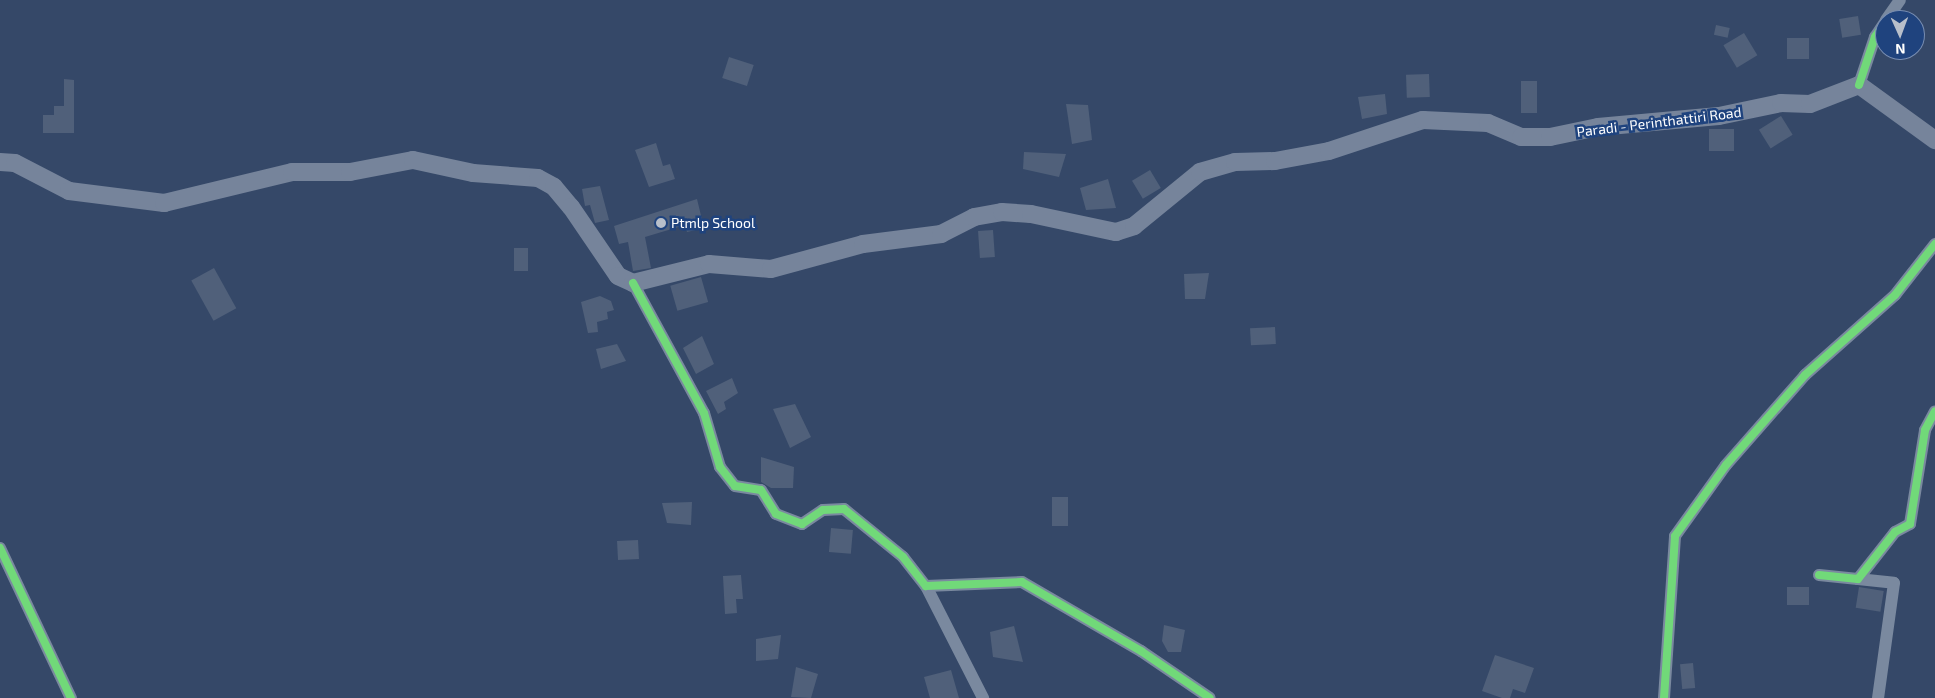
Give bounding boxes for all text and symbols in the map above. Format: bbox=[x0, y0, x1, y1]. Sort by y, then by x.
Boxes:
north arrow bbox=[1875, 10, 1925, 60]
text: N bbox=[1895, 41, 1906, 58]
street label: Paradi - Perinthattiri Road bbox=[1576, 104, 1742, 140]
place label: Ptmlp School bbox=[671, 215, 755, 231]
marker: Ptmlp School bbox=[655, 217, 667, 229]

